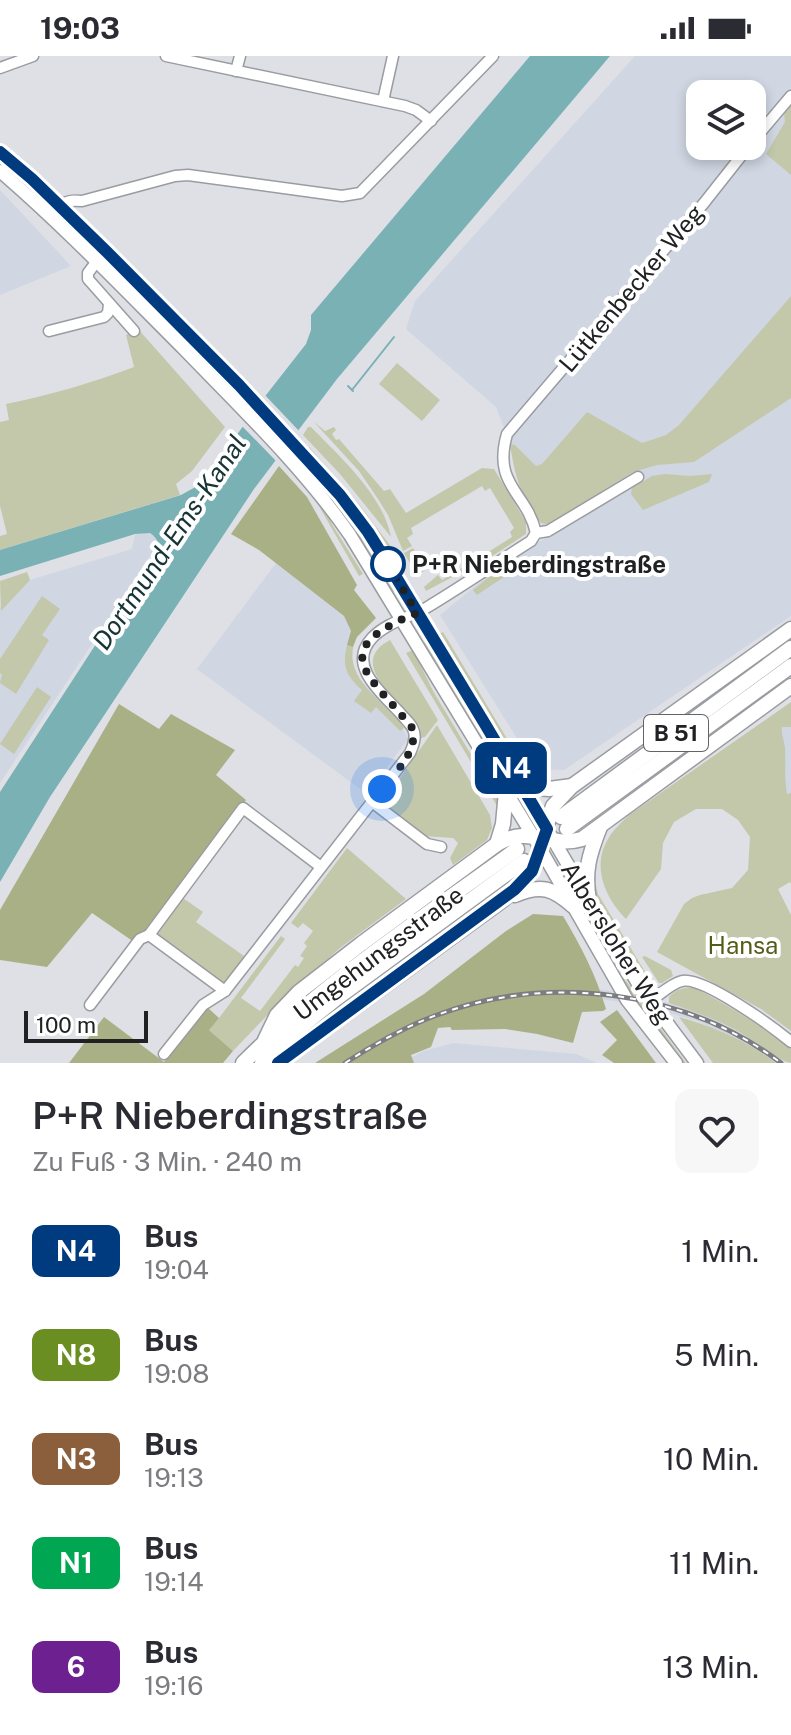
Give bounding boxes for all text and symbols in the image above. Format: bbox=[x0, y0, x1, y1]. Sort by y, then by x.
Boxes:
text: 19:03 bbox=[40, 10, 120, 46]
map controls bbox=[686, 80, 766, 160]
button: layers bbox=[686, 80, 766, 160]
street label: Lütkenbecker Weg bbox=[553, 199, 709, 377]
water label: Dortmund-Ems-Kanal bbox=[86, 429, 252, 655]
marker: P+R Nieberdingstraße bbox=[371, 547, 405, 581]
place label: P+R Nieberdingstraße bbox=[412, 550, 666, 578]
road number: B 51 bbox=[644, 715, 708, 751]
line badge: N4 bbox=[475, 742, 547, 794]
text: N4 bbox=[491, 751, 531, 784]
your location bbox=[362, 769, 402, 809]
street label: Albersloher Weg bbox=[556, 857, 678, 1029]
street label: Umgehungsstraße bbox=[288, 880, 468, 1026]
park label: Hansa bbox=[708, 931, 778, 959]
scale bar bbox=[24, 1007, 148, 1043]
text: 100 m bbox=[36, 1012, 96, 1038]
button: heart bbox=[675, 1089, 759, 1173]
text: P+R Nieberdingstraße bbox=[32, 1093, 428, 1138]
text: Zu Fuß · 3 Min. · 240 m bbox=[32, 1146, 302, 1177]
text: Bus bbox=[144, 1218, 198, 1254]
text: 1 Min. bbox=[681, 1233, 759, 1269]
text: N4 bbox=[56, 1234, 96, 1267]
text: 19:04 bbox=[144, 1254, 209, 1285]
text: Bus bbox=[144, 1322, 198, 1358]
text: 5 Min. bbox=[674, 1337, 759, 1373]
text: N8 bbox=[56, 1338, 96, 1371]
text: 19:08 bbox=[144, 1358, 209, 1389]
text: Bus bbox=[144, 1426, 198, 1462]
text: 10 Min. bbox=[663, 1441, 759, 1477]
text: N3 bbox=[56, 1442, 96, 1475]
text: 19:13 bbox=[144, 1462, 204, 1493]
text: Bus bbox=[144, 1530, 198, 1566]
text: 11 Min. bbox=[669, 1545, 759, 1581]
text: N1 bbox=[59, 1546, 93, 1579]
text: 19:14 bbox=[144, 1566, 204, 1597]
text: Bus bbox=[144, 1634, 198, 1670]
text: 13 Min. bbox=[662, 1649, 759, 1685]
text: 6 bbox=[67, 1650, 85, 1683]
text: 19:16 bbox=[144, 1670, 203, 1701]

